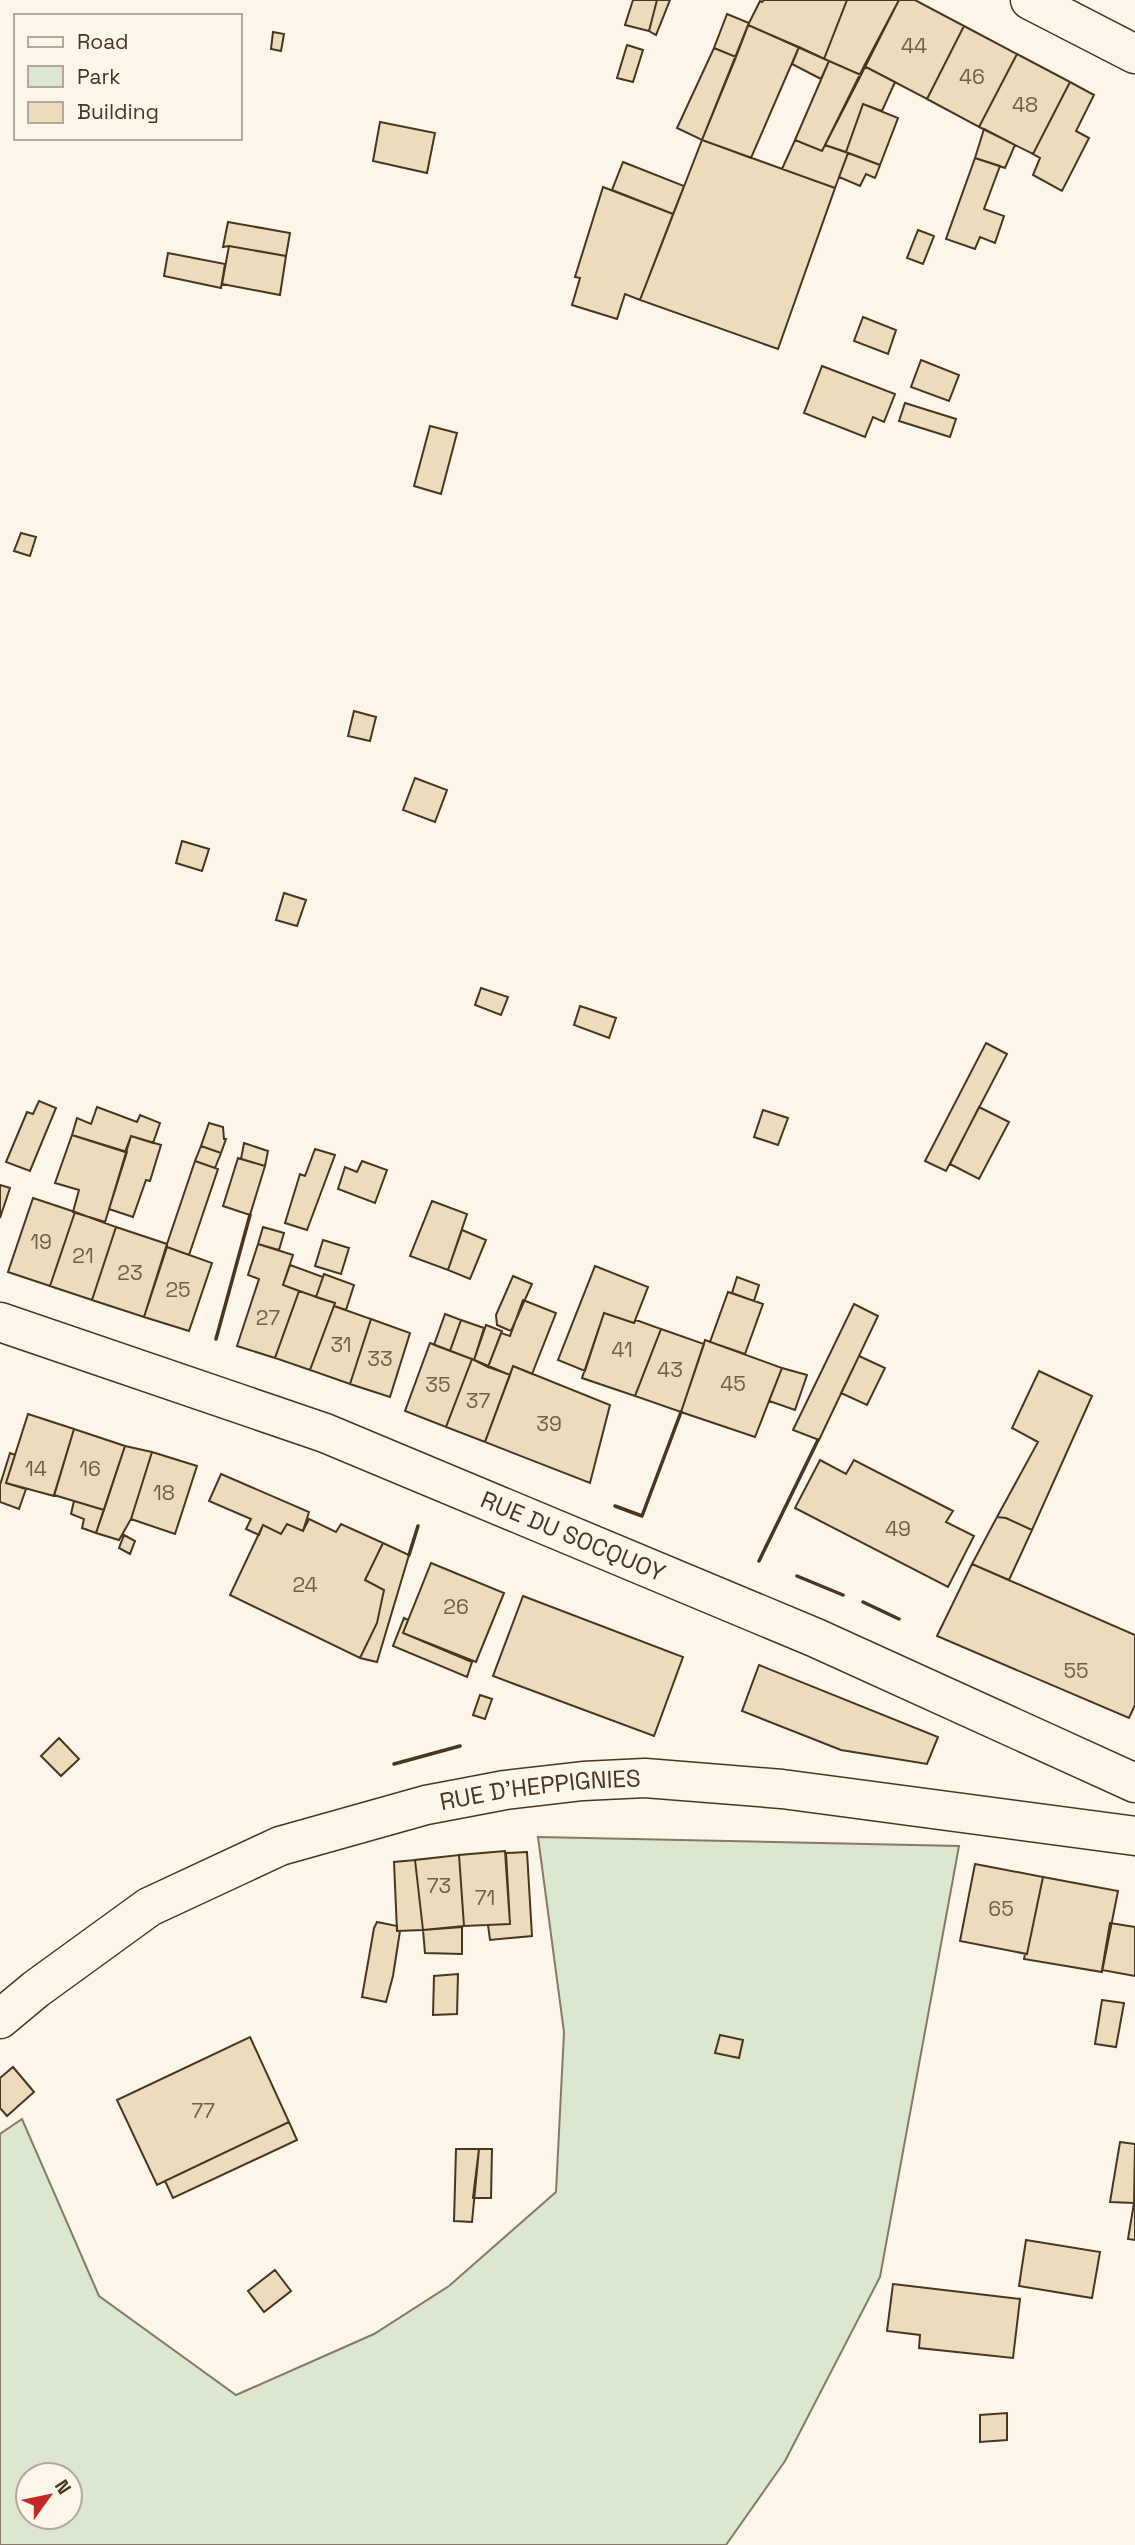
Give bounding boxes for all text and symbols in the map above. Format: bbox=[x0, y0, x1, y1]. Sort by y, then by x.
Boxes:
legend bbox=[14, 14, 242, 140]
text: Road bbox=[77, 28, 129, 55]
house number: 44 bbox=[901, 32, 927, 59]
text: Park bbox=[77, 63, 121, 90]
house number: 46 bbox=[959, 63, 985, 90]
house number: 48 bbox=[1012, 91, 1038, 118]
text: Building bbox=[77, 98, 159, 125]
house number: 19 bbox=[30, 1228, 52, 1255]
house number: 21 bbox=[72, 1242, 94, 1269]
house number: 23 bbox=[117, 1259, 143, 1286]
house number: 25 bbox=[165, 1276, 191, 1303]
house number: 27 bbox=[256, 1304, 280, 1331]
house number: 31 bbox=[330, 1331, 352, 1358]
house number: 41 bbox=[611, 1336, 633, 1363]
house number: 33 bbox=[367, 1345, 393, 1372]
house number: 43 bbox=[657, 1356, 683, 1383]
house number: 45 bbox=[720, 1370, 746, 1397]
house number: 35 bbox=[425, 1371, 451, 1398]
house number: 37 bbox=[466, 1387, 490, 1414]
house number: 39 bbox=[536, 1410, 562, 1437]
house number: 14 bbox=[25, 1455, 47, 1482]
house number: 16 bbox=[79, 1455, 101, 1482]
house number: 18 bbox=[153, 1479, 175, 1506]
street label: RUE DU SOCQUOY bbox=[476, 1484, 670, 1588]
house number: 49 bbox=[885, 1515, 911, 1542]
house number: 24 bbox=[292, 1571, 318, 1598]
house number: 26 bbox=[443, 1593, 469, 1620]
house number: 55 bbox=[1063, 1657, 1089, 1684]
street label: RUE D'HEPPIGNIES bbox=[437, 1762, 641, 1817]
house number: 73 bbox=[427, 1872, 451, 1899]
house number: 71 bbox=[475, 1884, 495, 1911]
house number: 65 bbox=[988, 1895, 1014, 1922]
house number: 77 bbox=[191, 2097, 215, 2124]
north arrow bbox=[14, 2461, 84, 2531]
text: N bbox=[49, 2475, 77, 2499]

